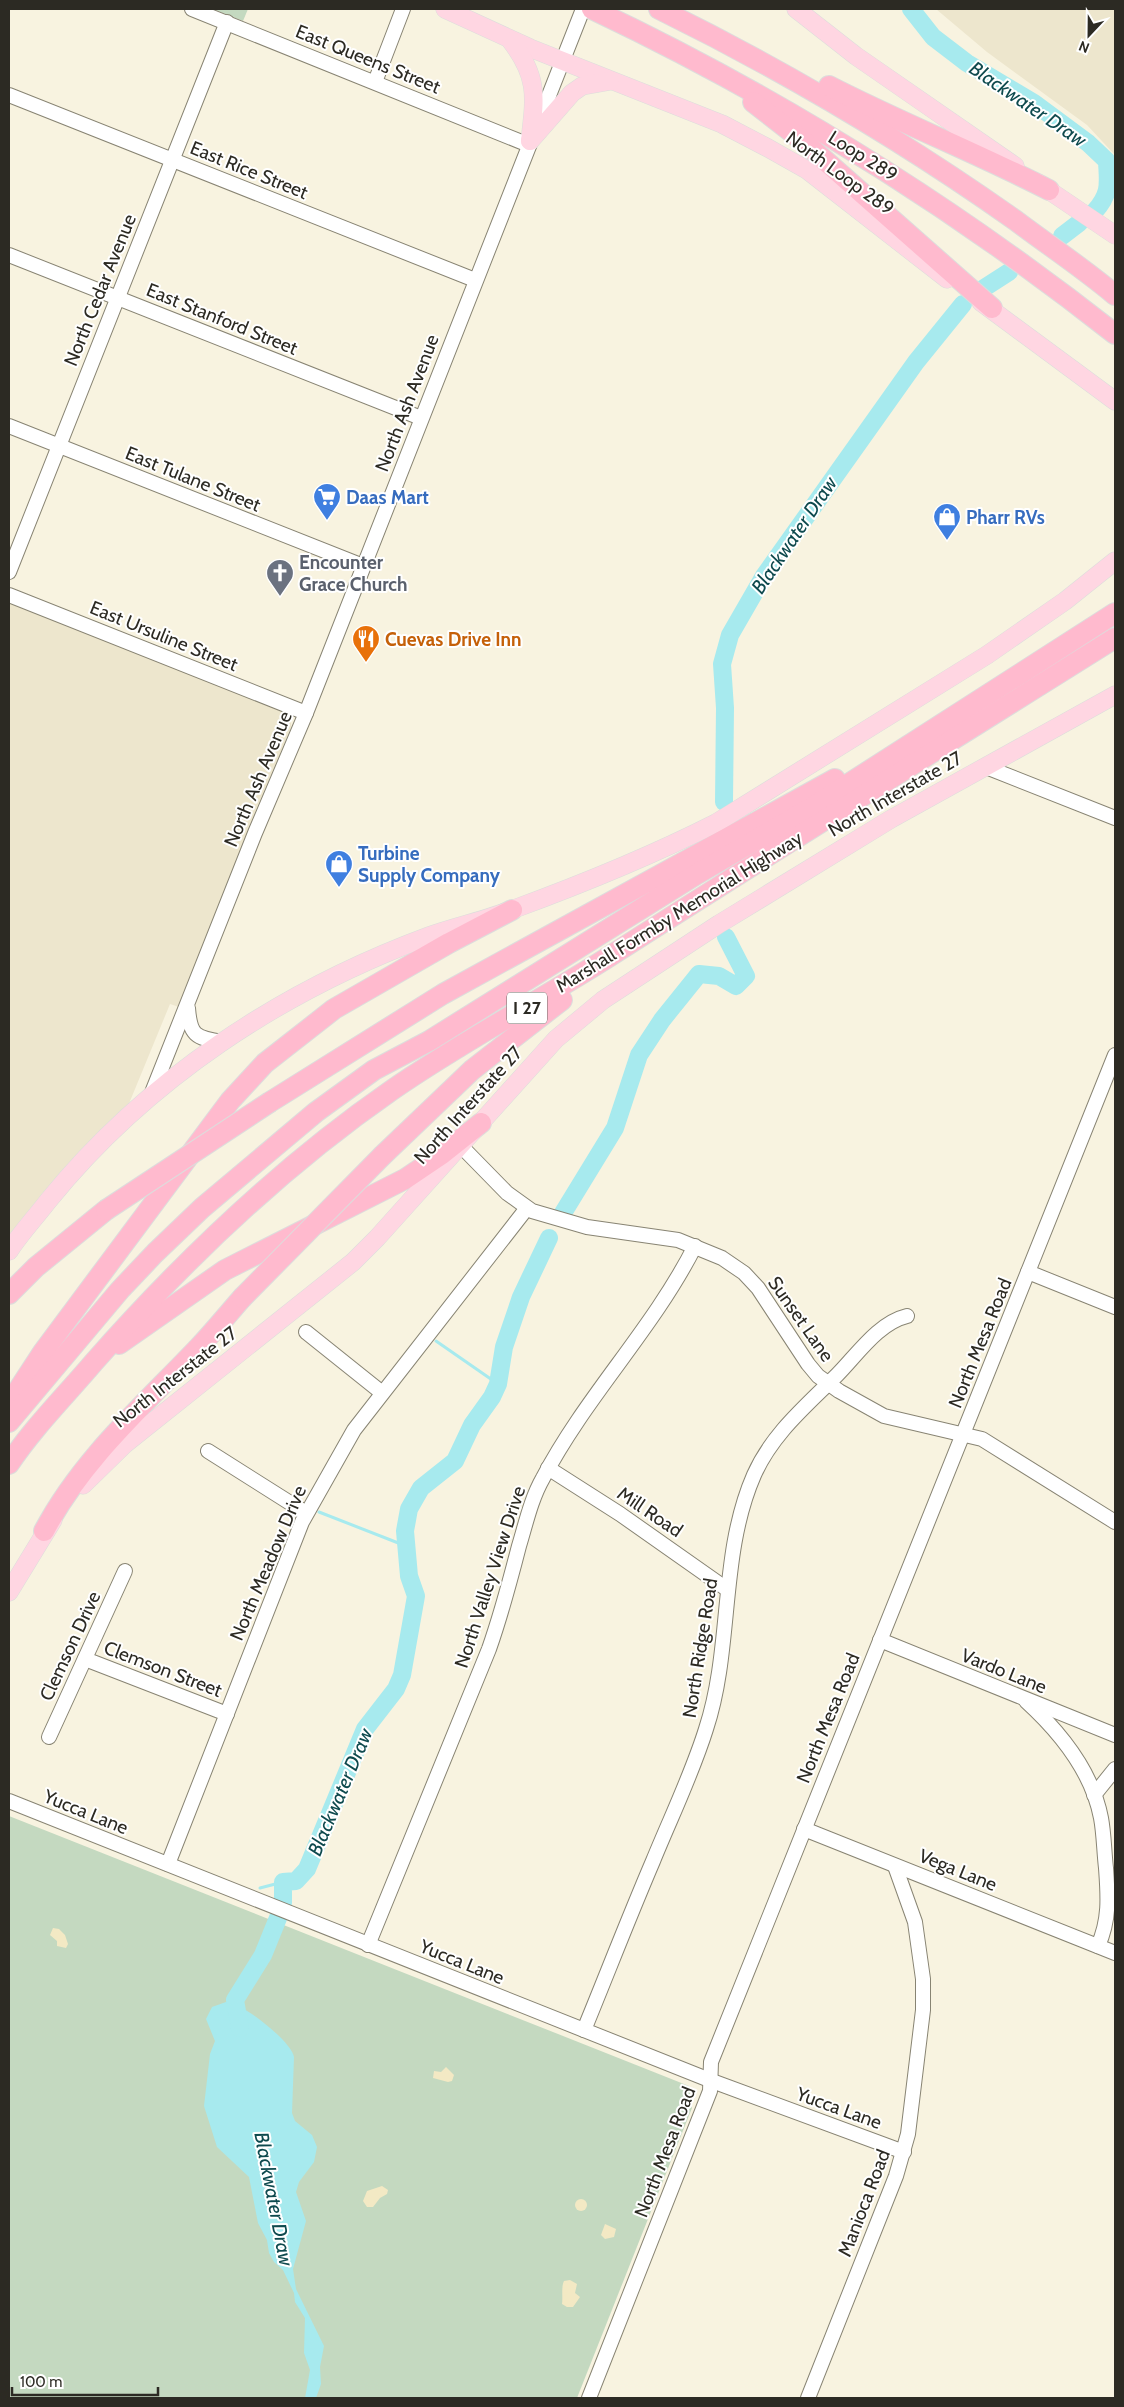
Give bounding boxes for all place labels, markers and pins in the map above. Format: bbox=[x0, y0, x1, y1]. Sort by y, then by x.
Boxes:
supermarket icon: Daas Mart bbox=[312, 482, 342, 521]
place label: Daas Mart bbox=[346, 486, 429, 509]
shop icon: Pharr RVs bbox=[932, 502, 962, 541]
place label: Pharr RVs bbox=[966, 506, 1045, 529]
place label: Encounter Grace Church bbox=[299, 551, 407, 596]
church icon: Encounter Grace Church bbox=[265, 558, 295, 597]
restaurant icon: Cuevas Drive Inn bbox=[351, 624, 381, 663]
place label: Cuevas Drive Inn bbox=[385, 628, 521, 651]
place label: Turbine Supply Company bbox=[358, 842, 501, 887]
shop icon: Turbine Supply Company bbox=[324, 849, 354, 888]

